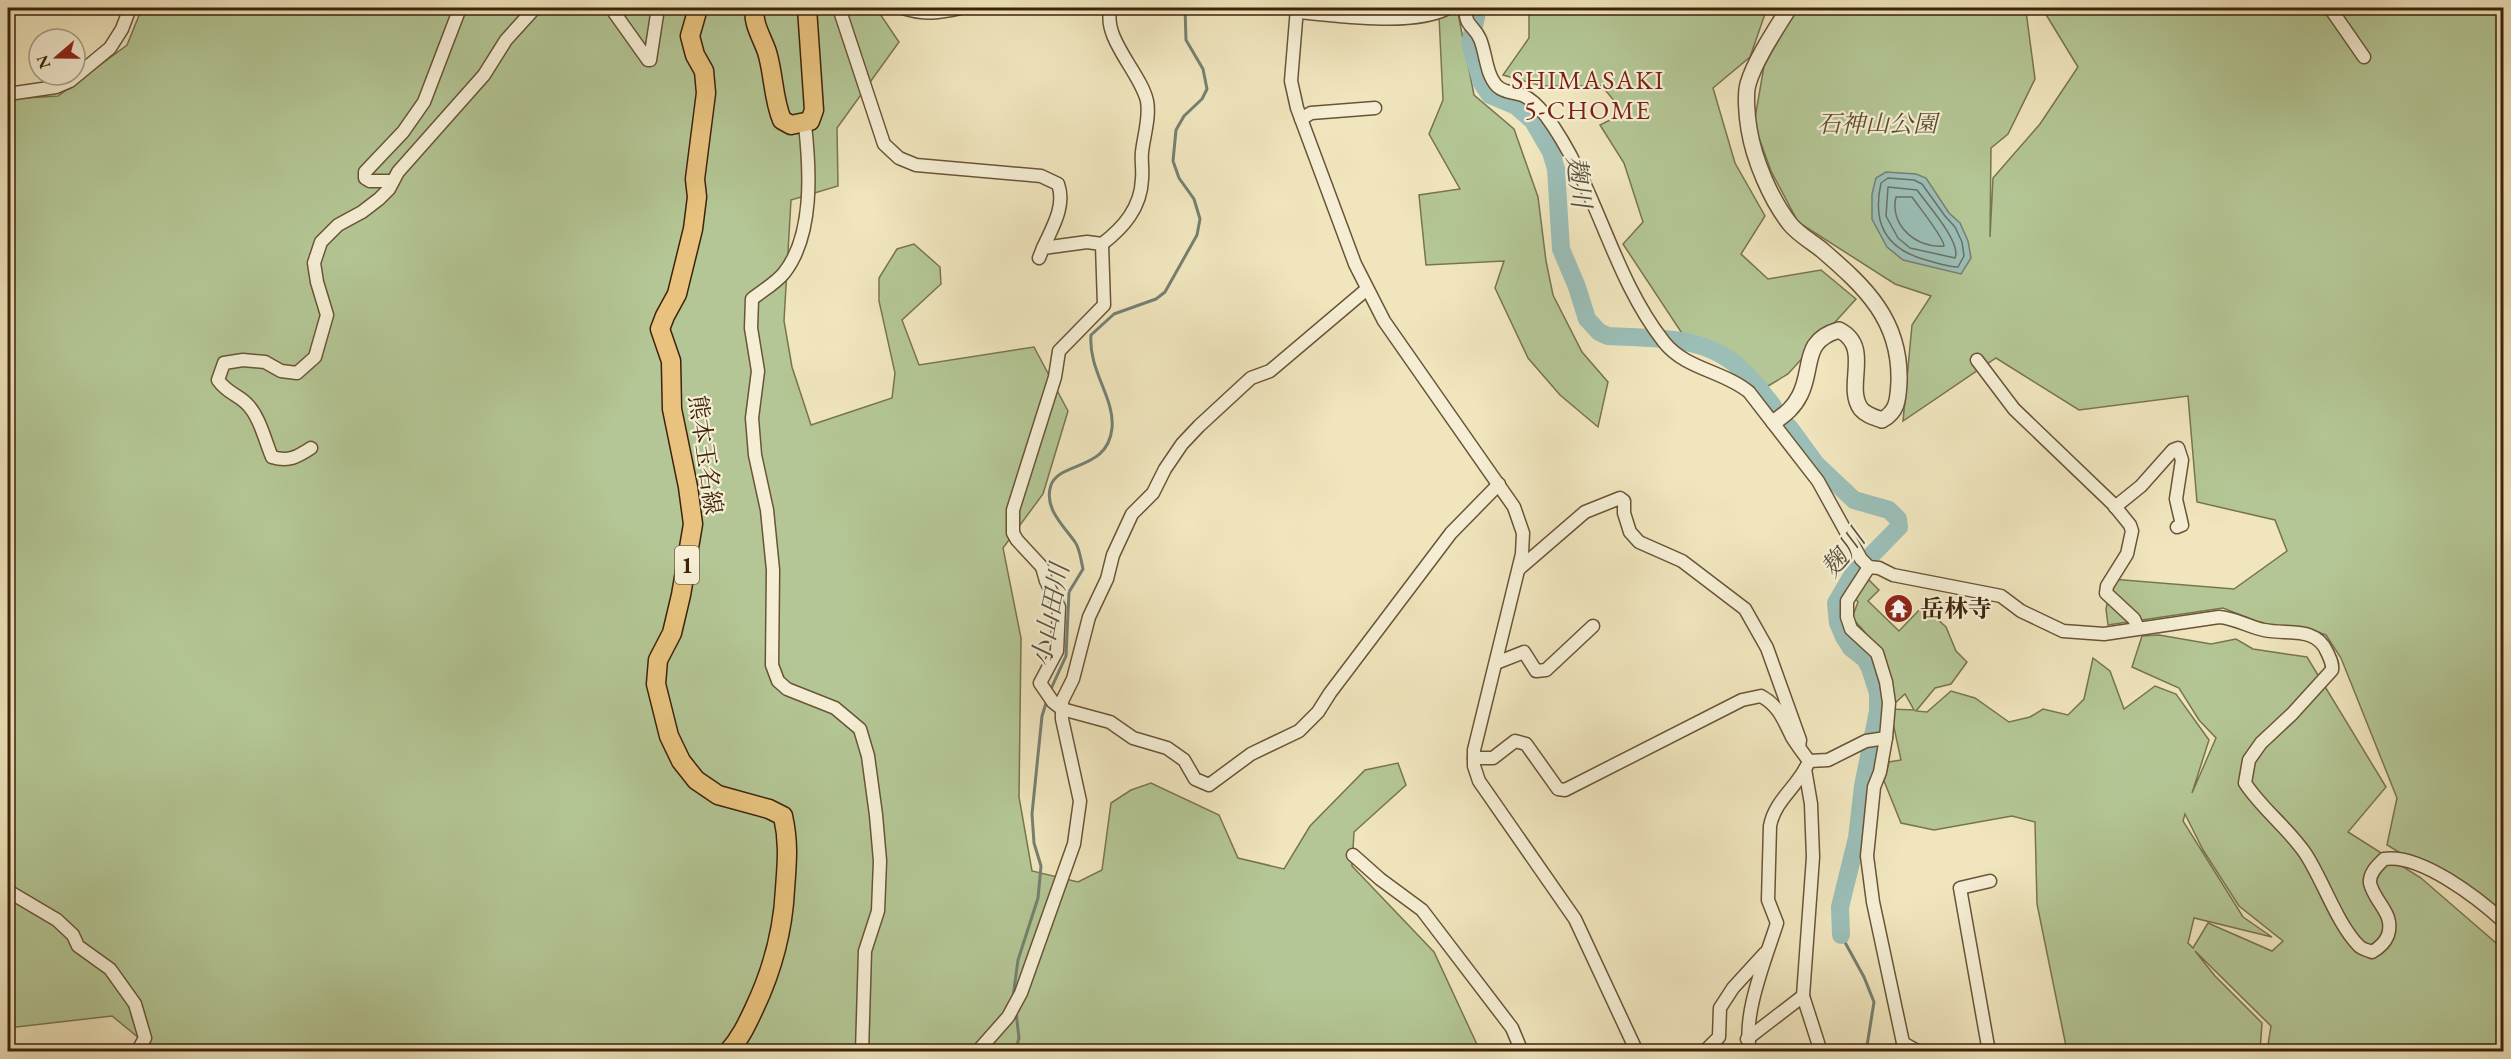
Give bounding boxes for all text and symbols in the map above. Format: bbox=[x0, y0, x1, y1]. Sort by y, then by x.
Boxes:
north arrow bbox=[27, 27, 87, 87]
text: N bbox=[31, 52, 55, 72]
district label: SHIMASAKI 5-CHOME bbox=[1511, 63, 1665, 127]
park label: 石神山公園 bbox=[1817, 108, 1941, 139]
water label: 麹川 bbox=[1559, 154, 1599, 213]
street label: 熊本玉名線 bbox=[682, 393, 730, 517]
water label: 麹川 bbox=[1813, 520, 1874, 584]
road number: 1 bbox=[675, 546, 699, 584]
water label: 小山田川 bbox=[1023, 558, 1077, 669]
temple icon: 岳林寺 bbox=[1883, 592, 1915, 624]
place label: 岳林寺 bbox=[1920, 593, 1992, 624]

